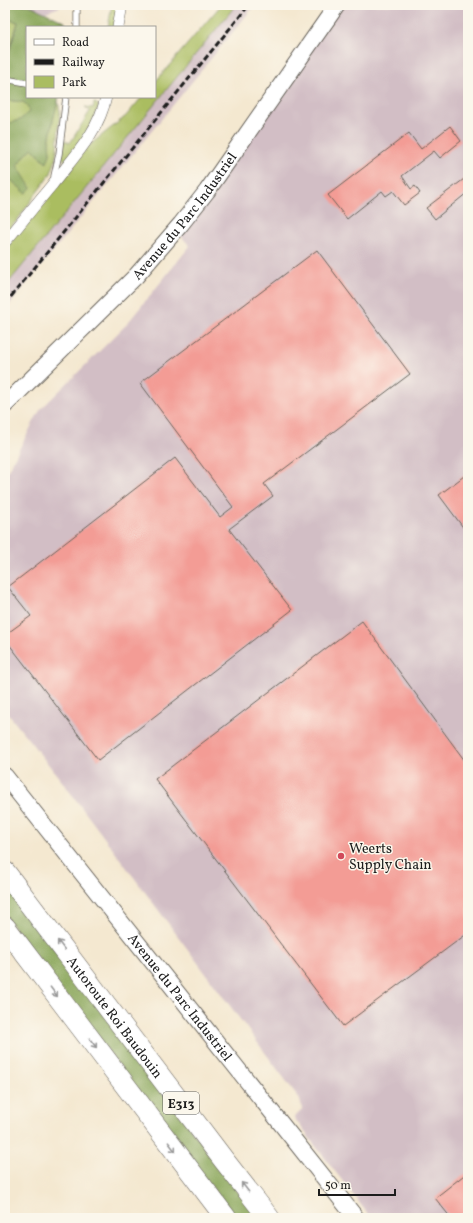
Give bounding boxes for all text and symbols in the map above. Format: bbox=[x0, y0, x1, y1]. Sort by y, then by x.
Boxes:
legend bbox=[26, 26, 156, 98]
text: Road bbox=[62, 35, 89, 51]
text: Railway bbox=[62, 55, 105, 71]
text: Park bbox=[62, 75, 87, 91]
street label: Avenue du Parc Industriel bbox=[129, 149, 242, 285]
place label: Weerts Supply Chain bbox=[349, 840, 432, 875]
marker: Weerts Supply Chain bbox=[336, 851, 346, 861]
street label: Avenue du Parc Industriel bbox=[123, 930, 236, 1066]
one-way arrow bbox=[56, 939, 65, 950]
street label: Autoroute Roi Baudouin bbox=[61, 953, 166, 1083]
one-way arrow bbox=[50, 986, 58, 997]
one-way arrow bbox=[89, 1038, 98, 1049]
road number: E313 bbox=[163, 1092, 199, 1114]
one-way arrow bbox=[168, 1141, 176, 1152]
scale bar bbox=[319, 1171, 395, 1197]
text: 50 m bbox=[325, 1178, 351, 1194]
one-way arrow bbox=[241, 1182, 250, 1193]

